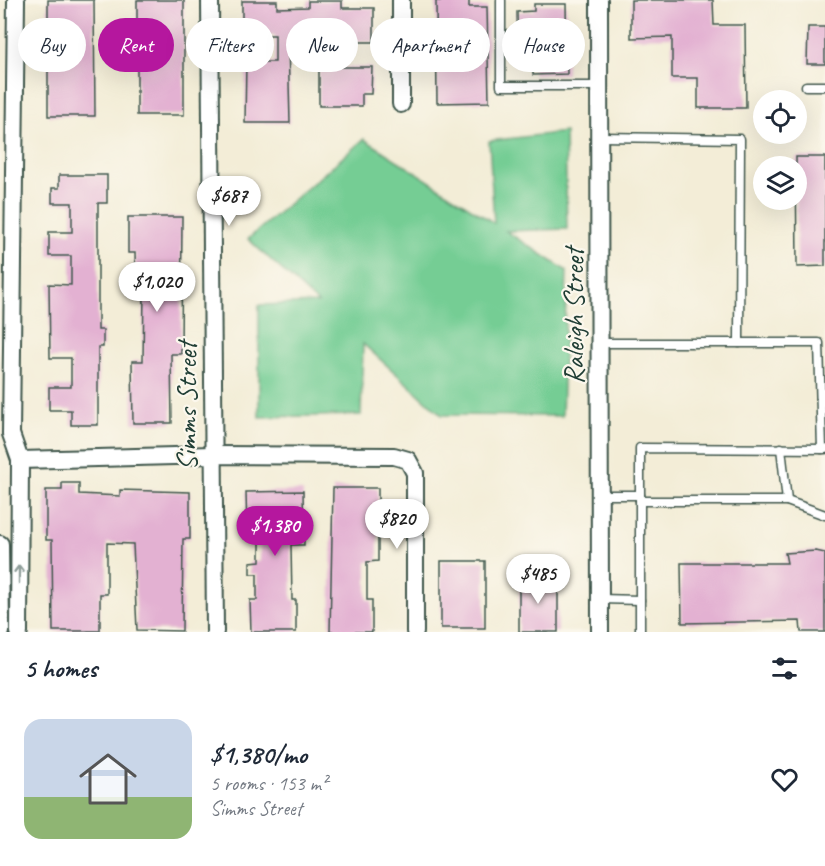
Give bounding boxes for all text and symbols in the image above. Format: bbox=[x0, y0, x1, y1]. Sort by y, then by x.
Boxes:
chip: Buy bbox=[18, 18, 86, 72]
chip: Rent bbox=[98, 18, 174, 72]
chip: Filters bbox=[186, 18, 274, 72]
chip: New bbox=[286, 18, 358, 72]
chip: Apartment bbox=[370, 18, 490, 72]
chip: House bbox=[502, 18, 585, 72]
map controls bbox=[753, 90, 807, 210]
button: locate bbox=[753, 90, 807, 144]
button: layers bbox=[753, 156, 807, 210]
pin: $687 bbox=[193, 176, 265, 227]
text: $687 bbox=[211, 183, 247, 208]
street label: Raleigh Street bbox=[556, 244, 591, 384]
pin: $1,020 bbox=[108, 262, 206, 313]
text: $1,020 bbox=[133, 269, 181, 294]
street label: Simms Street bbox=[169, 338, 204, 470]
pin: $820 bbox=[361, 499, 433, 550]
pin: $1,380 bbox=[226, 506, 324, 557]
text: $820 bbox=[379, 506, 415, 531]
text: $1,380 bbox=[251, 513, 299, 538]
pin: $485 bbox=[502, 554, 574, 605]
text: $485 bbox=[520, 561, 556, 586]
one-way arrow bbox=[13, 564, 25, 584]
text: 5 homes bbox=[24, 652, 97, 685]
icon: filters bbox=[768, 652, 801, 685]
text: $1,380/mo bbox=[210, 738, 307, 771]
icon: home bbox=[72, 743, 144, 815]
icon: heart bbox=[768, 763, 801, 796]
text: 5 rooms · 153 m² bbox=[210, 771, 327, 796]
text: Simms Street bbox=[210, 796, 302, 821]

